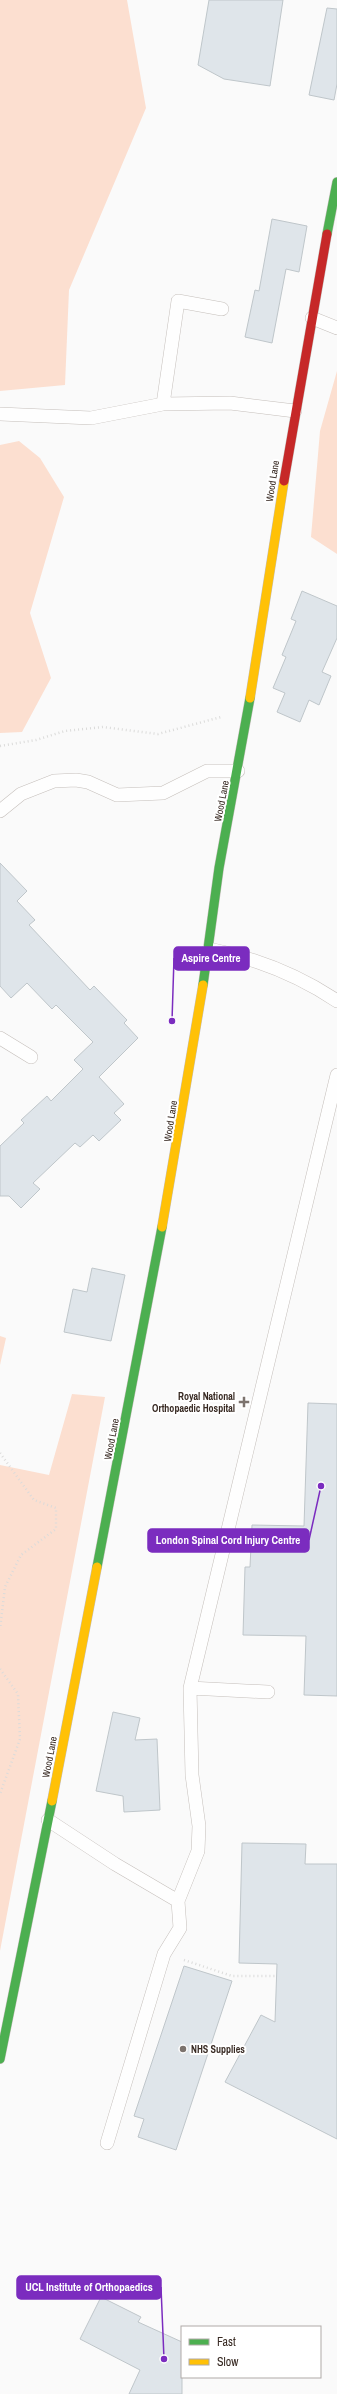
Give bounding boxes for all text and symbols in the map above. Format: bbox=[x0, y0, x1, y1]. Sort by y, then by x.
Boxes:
street label: Wood Lane bbox=[263, 459, 282, 503]
street label: Wood Lane bbox=[211, 779, 232, 823]
callout: Aspire Centre bbox=[174, 947, 249, 970]
text: Aspire Centre bbox=[181, 951, 241, 965]
street label: Wood Lane bbox=[161, 1099, 180, 1143]
place label: Royal National Orthopaedic Hospital bbox=[152, 1390, 235, 1415]
marker: Royal National Orthopaedic Hospital bbox=[238, 1396, 250, 1408]
street label: Wood Lane bbox=[101, 1417, 122, 1461]
callout: London Spinal Cord Injury Centre bbox=[148, 1529, 309, 1552]
text: London Spinal Cord Injury Centre bbox=[156, 1533, 300, 1547]
street label: Wood Lane bbox=[39, 1735, 60, 1779]
place label: NHS Supplies bbox=[191, 2043, 245, 2056]
marker: NHS Supplies bbox=[178, 2044, 188, 2054]
callout: UCL Institute of Orthopaedics bbox=[17, 2276, 161, 2299]
text: UCL Institute of Orthopaedics bbox=[25, 2280, 153, 2294]
legend bbox=[181, 2326, 321, 2378]
text: Fast bbox=[217, 2334, 236, 2350]
text: Slow bbox=[217, 2354, 239, 2370]

